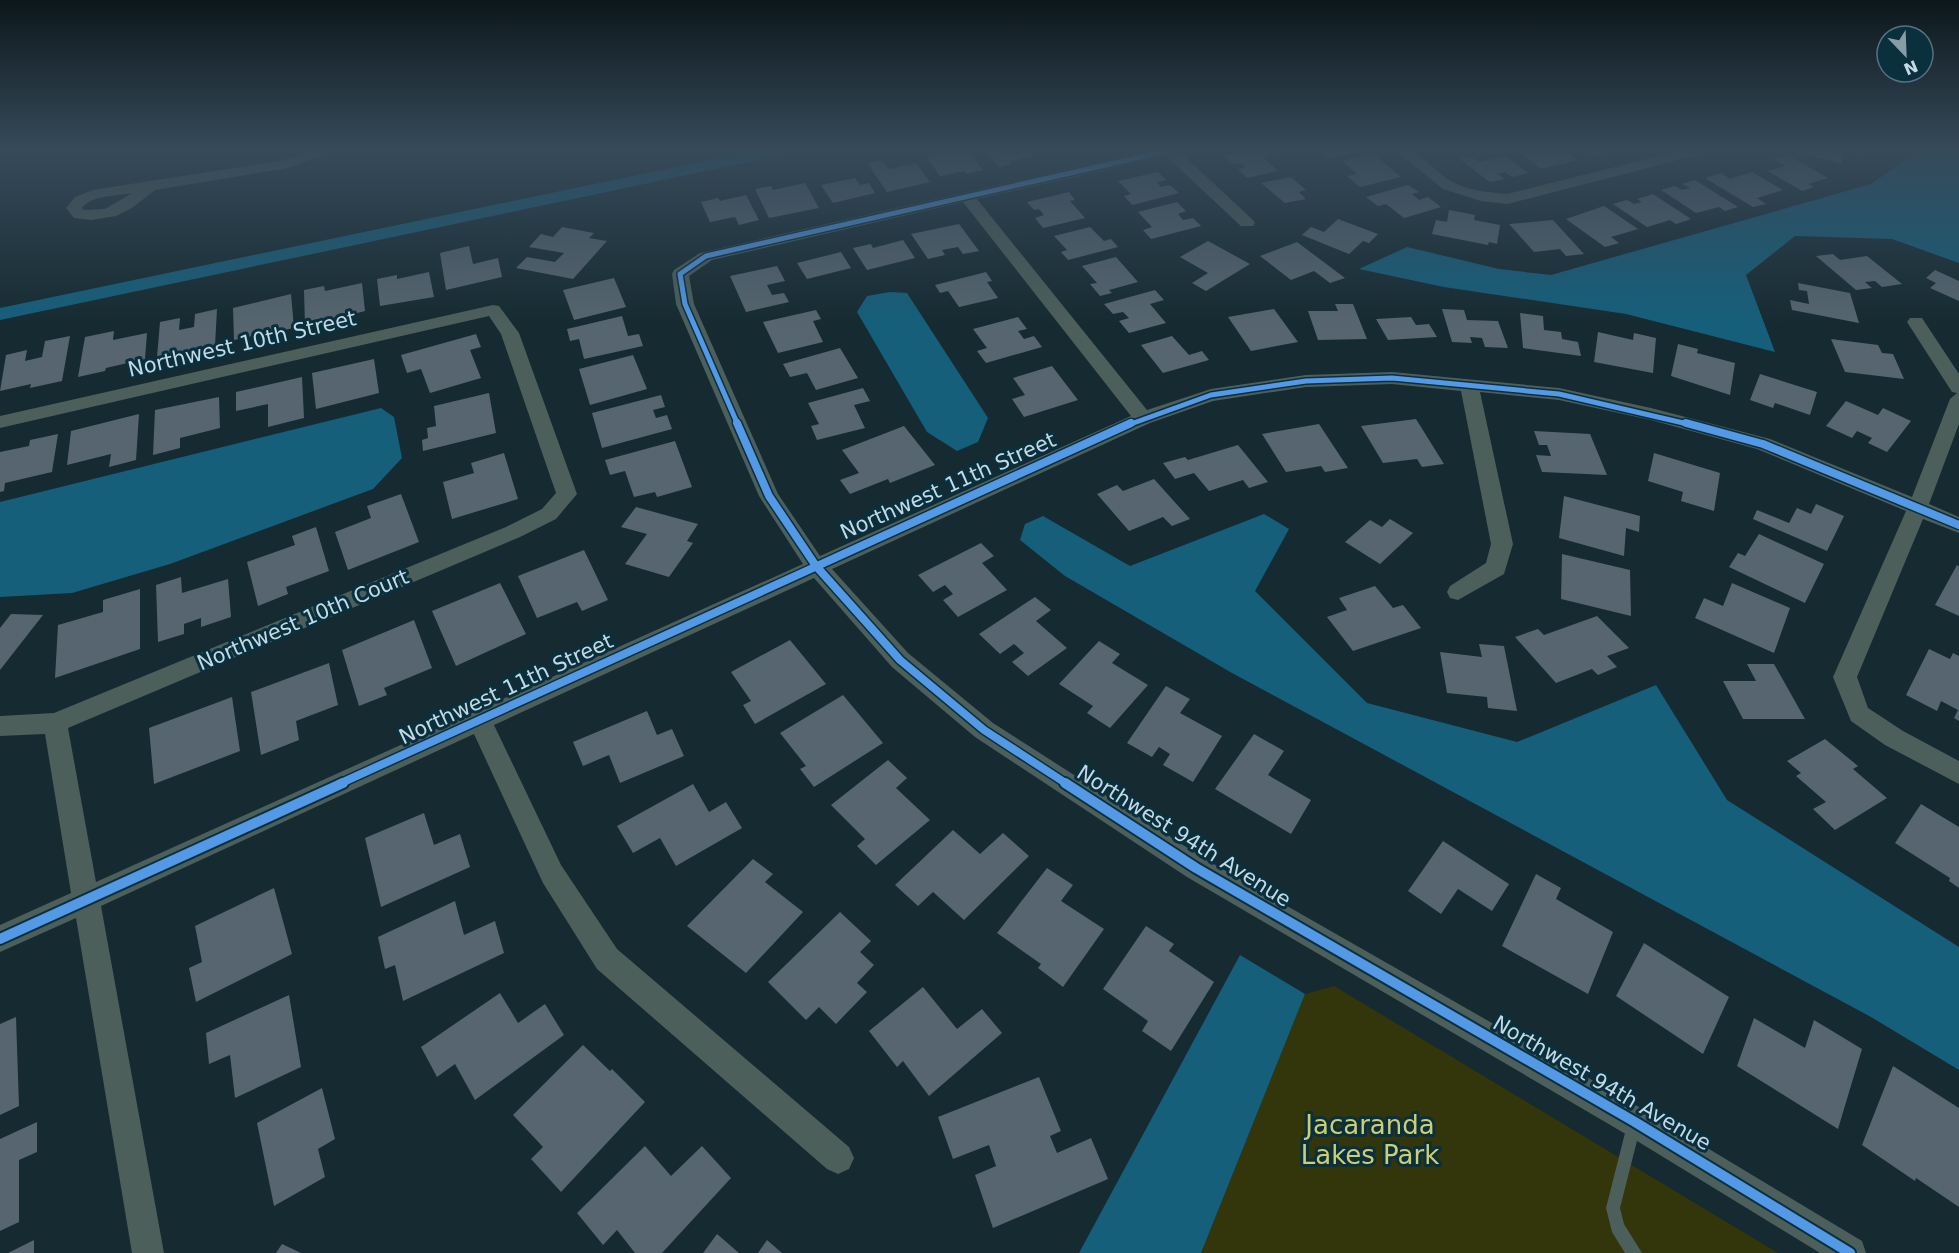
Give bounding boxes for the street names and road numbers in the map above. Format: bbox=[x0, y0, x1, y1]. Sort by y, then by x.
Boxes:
street label: Northwest 10th Street bbox=[126, 306, 358, 382]
street label: Northwest 11th Street bbox=[836, 428, 1060, 544]
street label: Northwest 10th Court bbox=[194, 565, 412, 675]
street label: Northwest 11th Street bbox=[395, 629, 617, 749]
street label: Northwest 94th Avenue bbox=[1073, 760, 1295, 912]
street label: Northwest 94th Avenue bbox=[1489, 1011, 1715, 1155]

